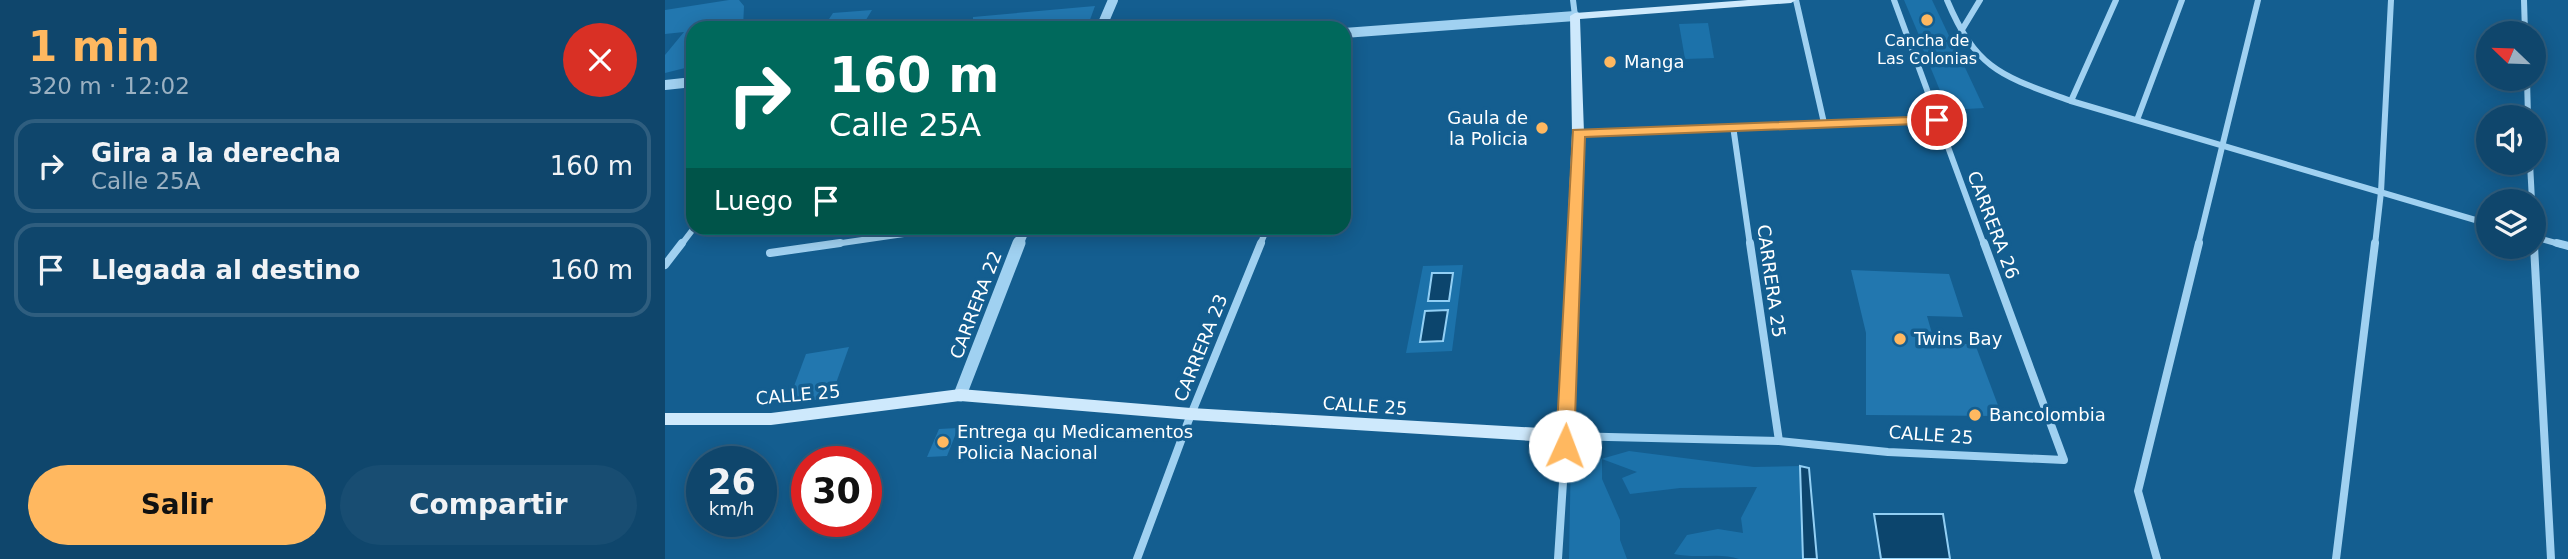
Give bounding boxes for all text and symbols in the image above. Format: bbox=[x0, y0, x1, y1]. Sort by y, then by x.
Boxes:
marker: Cancha de Las Colonias bbox=[1919, 12, 1935, 28]
north arrow bbox=[2476, 21, 2546, 91]
map controls bbox=[2476, 21, 2546, 259]
text: 1 min bbox=[28, 22, 160, 71]
button: close bbox=[563, 23, 637, 97]
place label: Cancha de Las Colonias bbox=[1877, 31, 1977, 68]
text: 160 m bbox=[829, 47, 999, 104]
icon: right bbox=[714, 49, 805, 140]
place label: Manga bbox=[1624, 51, 1684, 72]
marker: Manga bbox=[1602, 54, 1618, 70]
text: 320 m · 12:02 bbox=[28, 73, 190, 99]
pin bbox=[1907, 90, 1967, 150]
icon: arrive bbox=[1918, 101, 1956, 139]
button: sound bbox=[2476, 105, 2546, 175]
text: Calle 25A bbox=[829, 106, 981, 144]
place label: Gaula de la Policia bbox=[1447, 107, 1528, 149]
marker: Gaula de la Policia bbox=[1534, 120, 1550, 136]
text: Gira a la derecha bbox=[91, 138, 341, 168]
icon: right bbox=[32, 147, 70, 185]
text: 160 m bbox=[550, 151, 633, 181]
text: Calle 25A bbox=[91, 168, 200, 194]
street label: CARRERA 26 bbox=[1963, 168, 2024, 282]
icon: arrive bbox=[807, 182, 845, 220]
text: Luego bbox=[714, 186, 793, 216]
button: layers bbox=[2476, 189, 2546, 259]
street label: CARRERA 25 bbox=[1753, 223, 1790, 339]
street label: CARRERA 22 bbox=[945, 248, 1006, 362]
icon: arrive bbox=[32, 251, 70, 289]
text: Llegada al destino bbox=[91, 255, 360, 285]
text: 160 m bbox=[550, 255, 633, 285]
street label: CARRERA 23 bbox=[1169, 291, 1232, 405]
place label: Twins Bay bbox=[1913, 328, 2003, 349]
marker: Twins Bay bbox=[1892, 331, 1908, 347]
street label: CALLE 25 bbox=[755, 380, 841, 409]
street label: CALLE 25 bbox=[1322, 392, 1408, 419]
place label: Bancolombia bbox=[1989, 404, 2106, 425]
marker: Bancolombia bbox=[1967, 407, 1983, 423]
position arrow bbox=[1528, 409, 1602, 483]
place label: Entrega qu Medicamentos Policia Nacional bbox=[957, 421, 1193, 463]
street label: CALLE 25 bbox=[1888, 421, 1974, 448]
marker: Entrega qu Medicamentos Policia Nacional bbox=[935, 434, 951, 450]
speed limit sign: 30 bbox=[791, 446, 882, 537]
text: 26 bbox=[707, 462, 756, 502]
button: Salir bbox=[28, 465, 326, 545]
button: Compartir bbox=[340, 465, 637, 545]
text: km/h bbox=[709, 498, 754, 519]

